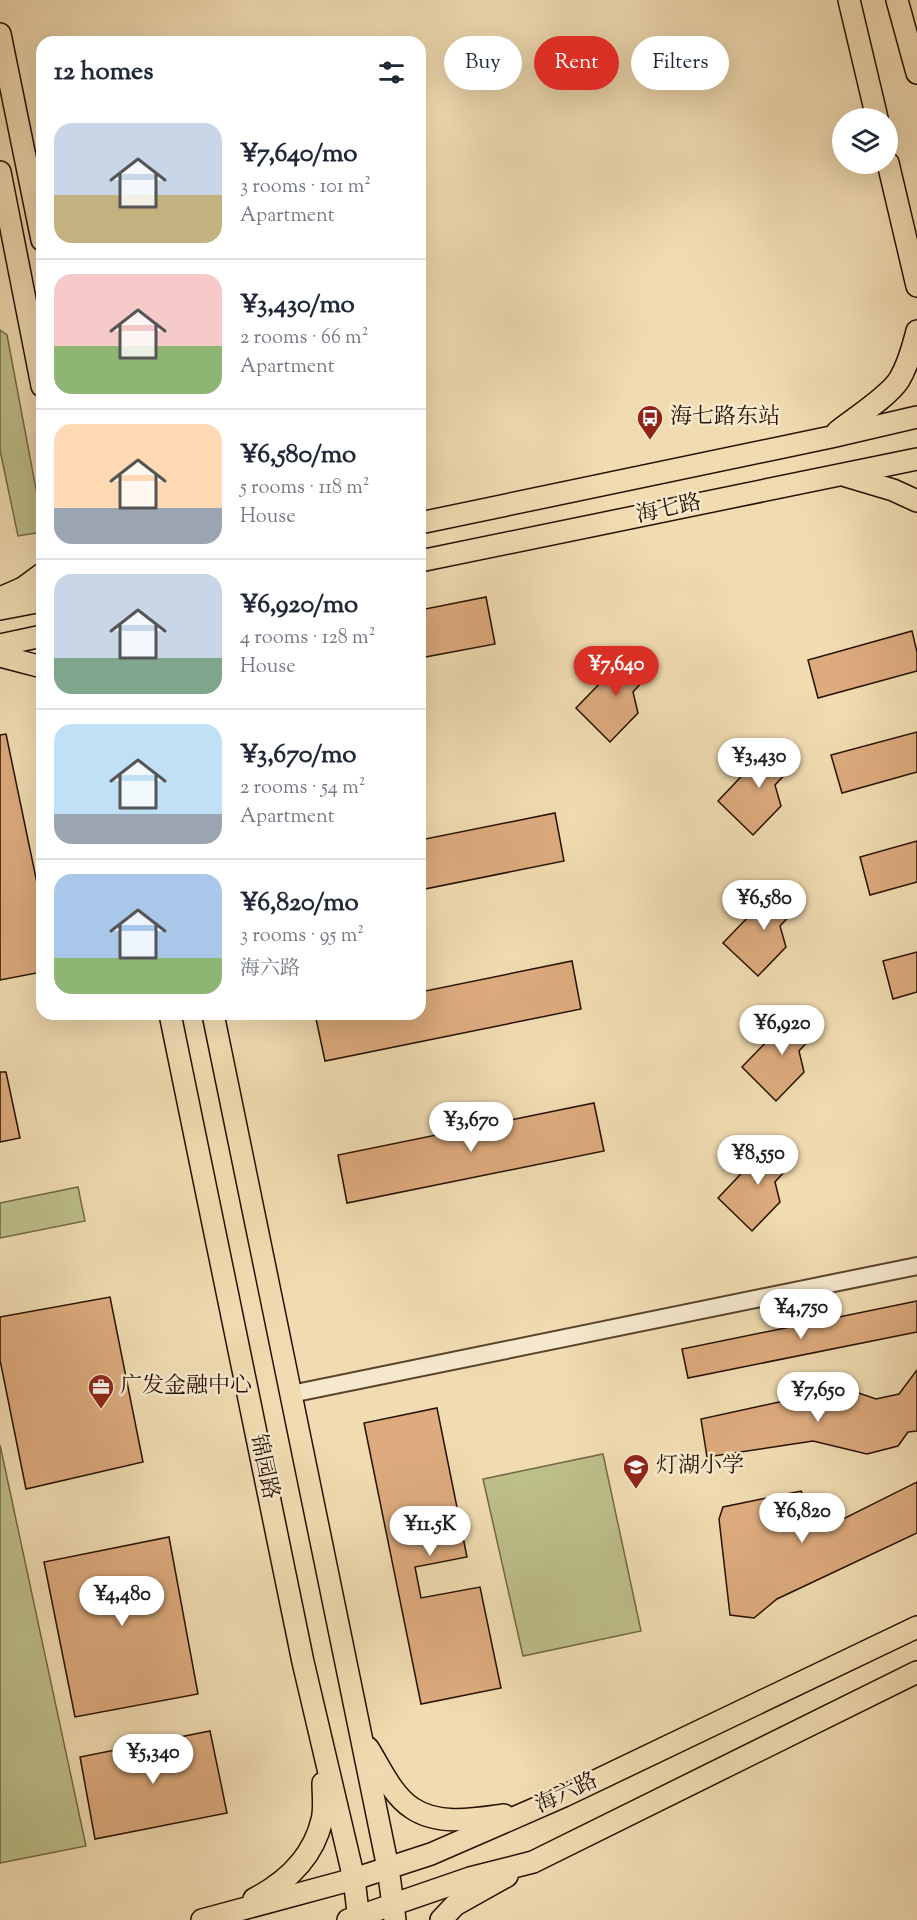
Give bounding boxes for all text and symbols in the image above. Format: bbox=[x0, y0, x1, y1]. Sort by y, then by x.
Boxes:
chip: Buy bbox=[444, 36, 522, 90]
chip: Rent bbox=[534, 36, 619, 90]
chip: Filters bbox=[631, 36, 729, 90]
text: 12 homes bbox=[54, 54, 153, 91]
icon: filters bbox=[375, 56, 408, 89]
map controls bbox=[832, 108, 898, 174]
button: layers bbox=[832, 108, 898, 174]
text: ¥7,640/mo bbox=[240, 136, 358, 173]
icon: home bbox=[102, 147, 174, 219]
text: 3 rooms · 101 m² bbox=[240, 173, 371, 202]
text: Apartment bbox=[240, 202, 335, 231]
text: ¥3,430/mo bbox=[240, 287, 355, 324]
icon: home bbox=[102, 298, 174, 370]
text: 2 rooms · 66 m² bbox=[240, 324, 368, 353]
text: Apartment bbox=[240, 353, 335, 382]
place label: 海七路东站 bbox=[670, 402, 780, 434]
bus stop icon: 海七路东站 bbox=[635, 403, 665, 441]
text: ¥6,580/mo bbox=[240, 437, 356, 474]
icon: home bbox=[102, 448, 174, 520]
text: 5 rooms · 118 m² bbox=[240, 474, 370, 503]
street label: 海七路 bbox=[633, 487, 705, 533]
text: House bbox=[240, 503, 295, 532]
text: ¥6,920/mo bbox=[240, 587, 358, 624]
icon: home bbox=[102, 598, 174, 670]
text: 4 rooms · 128 m² bbox=[240, 624, 375, 653]
pin: ¥7,640 bbox=[567, 646, 665, 697]
text: ¥7,640 bbox=[588, 651, 644, 680]
text: House bbox=[240, 653, 295, 682]
text: ¥3,670/mo bbox=[240, 737, 356, 774]
pin: ¥3,430 bbox=[710, 738, 808, 789]
text: ¥3,430 bbox=[732, 743, 786, 772]
icon: home bbox=[102, 748, 174, 820]
text: 2 rooms · 54 m² bbox=[240, 774, 365, 803]
text: Apartment bbox=[240, 803, 335, 832]
pin: ¥6,580 bbox=[715, 880, 813, 931]
text: ¥6,820/mo bbox=[240, 885, 359, 922]
text: ¥6,580 bbox=[736, 885, 792, 914]
icon: home bbox=[102, 898, 174, 970]
text: 3 rooms · 95 m² bbox=[240, 922, 364, 951]
text: 海六路 bbox=[240, 955, 300, 984]
pin: ¥6,920 bbox=[733, 1005, 831, 1056]
text: ¥6,920 bbox=[753, 1010, 811, 1039]
pin: ¥3,670 bbox=[422, 1102, 520, 1153]
text: ¥3,670 bbox=[443, 1107, 499, 1136]
pin: ¥8,550 bbox=[709, 1135, 807, 1186]
text: ¥8,550 bbox=[731, 1140, 785, 1169]
pin: ¥4,750 bbox=[752, 1289, 850, 1340]
text: ¥4,750 bbox=[774, 1294, 828, 1323]
place label: 广发金融中心 bbox=[120, 1371, 252, 1403]
office icon: 广发金融中心 bbox=[86, 1372, 116, 1410]
pin: ¥7,650 bbox=[769, 1372, 867, 1423]
text: ¥7,650 bbox=[791, 1377, 845, 1406]
street label: 锦园路 bbox=[240, 1431, 286, 1503]
place label: 灯湖小学 bbox=[656, 1451, 744, 1483]
school or university icon: 灯湖小学 bbox=[621, 1452, 651, 1490]
pin: ¥6,820 bbox=[753, 1493, 851, 1544]
text: ¥6,820 bbox=[773, 1498, 831, 1527]
pin: ¥11.5K bbox=[381, 1506, 479, 1557]
text: ¥11.5K bbox=[404, 1511, 456, 1540]
pin: ¥4,480 bbox=[73, 1576, 171, 1627]
text: ¥4,480 bbox=[93, 1581, 151, 1610]
pin: ¥5,340 bbox=[104, 1734, 202, 1785]
text: ¥5,340 bbox=[126, 1739, 180, 1768]
street label: 海六路 bbox=[530, 1766, 604, 1822]

